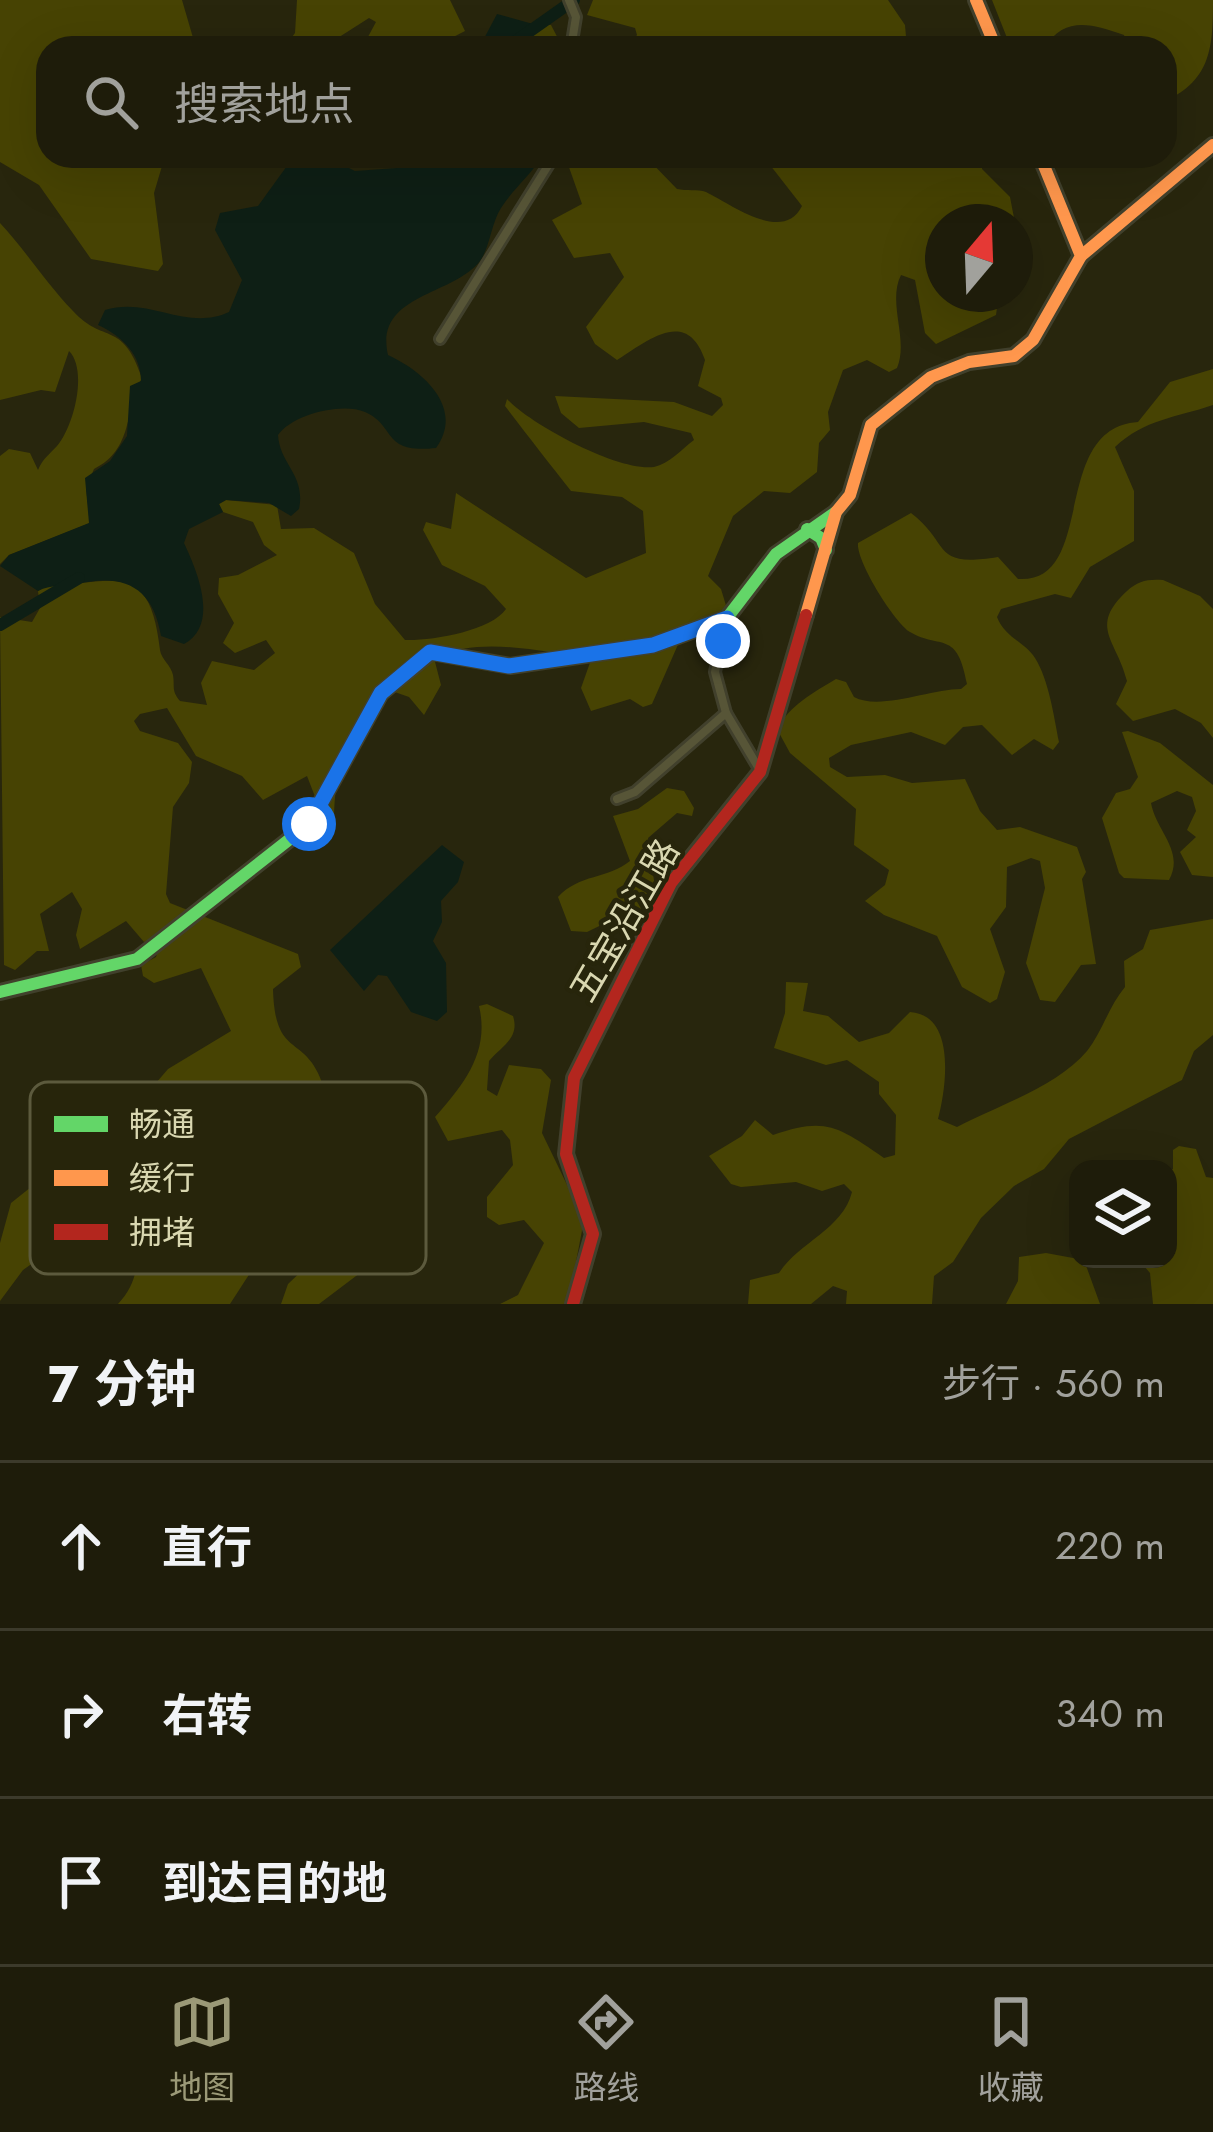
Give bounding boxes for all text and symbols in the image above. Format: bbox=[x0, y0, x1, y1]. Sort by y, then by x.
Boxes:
search box bbox=[36, 36, 1177, 168]
icon: search bbox=[78, 69, 144, 135]
text: 搜索地点 bbox=[174, 72, 354, 137]
north arrow bbox=[925, 204, 1033, 312]
route end bbox=[696, 614, 750, 668]
route start bbox=[282, 797, 336, 851]
street label: 五宝沿江路 bbox=[556, 829, 692, 1011]
legend bbox=[30, 1082, 426, 1274]
text: 畅通 bbox=[129, 1101, 195, 1148]
text: 缓行 bbox=[129, 1155, 195, 1202]
map controls bbox=[1069, 1160, 1177, 1268]
button: layers bbox=[1069, 1160, 1177, 1268]
text: 拥堵 bbox=[129, 1209, 195, 1256]
text: 7 分钟 bbox=[48, 1347, 196, 1421]
text: 步行 · 560 m bbox=[942, 1355, 1165, 1412]
icon: ahead bbox=[48, 1513, 114, 1579]
text: 直行 bbox=[162, 1515, 252, 1580]
text: 220 m bbox=[1055, 1517, 1165, 1574]
icon: right bbox=[48, 1681, 114, 1747]
text: 右转 bbox=[162, 1683, 252, 1748]
text: 340 m bbox=[1055, 1685, 1165, 1742]
icon: arrive bbox=[48, 1849, 114, 1915]
text: 到达目的地 bbox=[162, 1851, 387, 1916]
tab: 地图 bbox=[169, 1989, 235, 2111]
tab: 路线 bbox=[573, 1989, 639, 2111]
tab: 收藏 bbox=[978, 1989, 1044, 2111]

